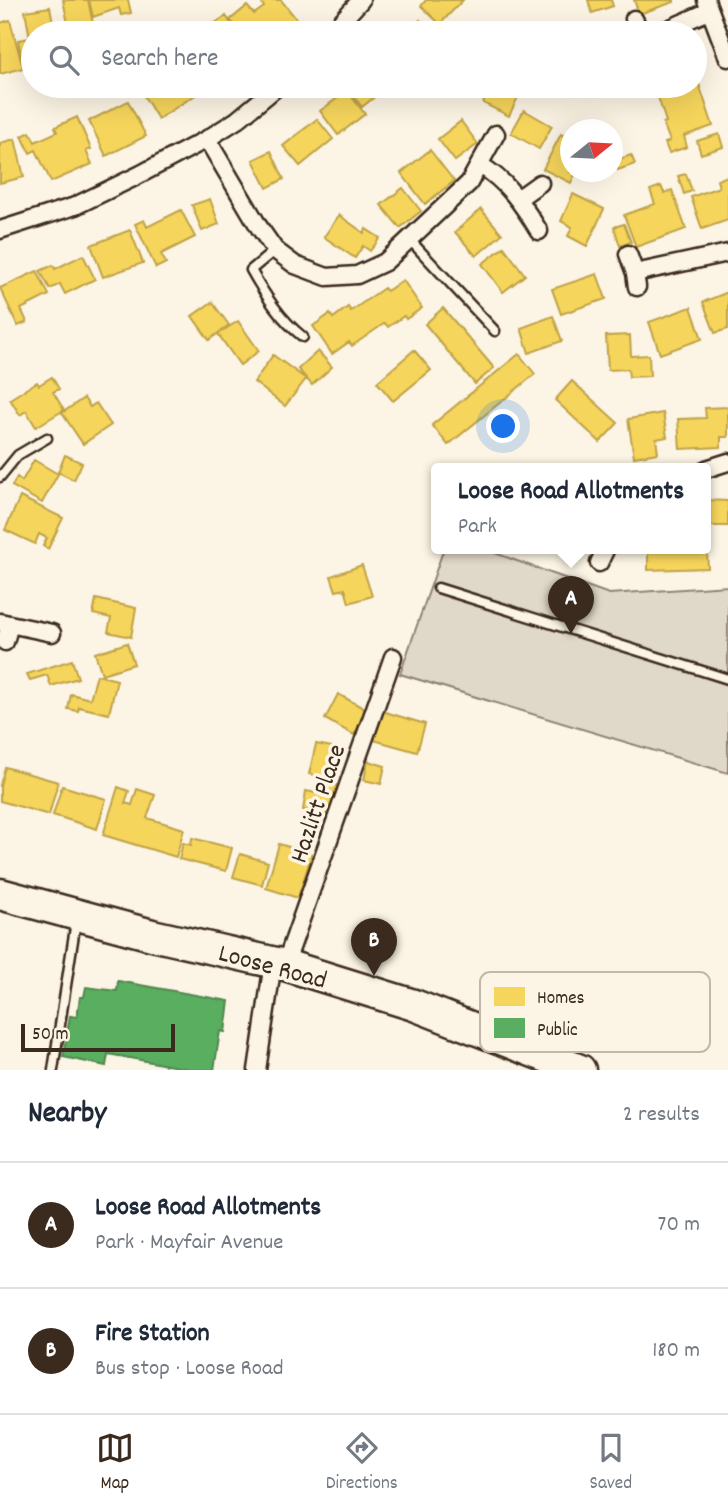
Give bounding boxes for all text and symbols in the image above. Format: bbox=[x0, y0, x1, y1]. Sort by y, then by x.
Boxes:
search box bbox=[21, 21, 707, 98]
icon: search bbox=[45, 41, 83, 79]
text: Search here bbox=[101, 41, 219, 78]
north arrow bbox=[560, 119, 623, 182]
your location bbox=[486, 409, 520, 443]
popup bbox=[431, 463, 711, 554]
text: Loose Road Allotments bbox=[458, 474, 684, 511]
text: Park bbox=[458, 511, 497, 544]
pin: A bbox=[548, 576, 594, 634]
street label: Hazlitt Place bbox=[282, 740, 357, 869]
pin: B bbox=[351, 918, 397, 976]
street label: Loose Road bbox=[214, 936, 330, 1001]
legend bbox=[480, 972, 710, 1052]
text: Homes bbox=[537, 986, 585, 1013]
text: Public bbox=[537, 1018, 578, 1045]
scale bar bbox=[21, 1021, 175, 1053]
text: 50 m bbox=[32, 1022, 69, 1049]
text: Nearby bbox=[28, 1094, 106, 1137]
text: 2 results bbox=[623, 1099, 700, 1132]
text: Loose Road Allotments bbox=[95, 1190, 321, 1227]
text: A bbox=[45, 1209, 57, 1242]
text: 70 m bbox=[658, 1209, 700, 1242]
text: Park · Mayfair Avenue bbox=[95, 1227, 283, 1260]
text: Fire Station bbox=[95, 1316, 210, 1353]
text: B bbox=[46, 1335, 56, 1368]
text: 180 m bbox=[652, 1335, 700, 1368]
text: Bus stop · Loose Road bbox=[95, 1353, 284, 1386]
tab: Map bbox=[96, 1429, 134, 1498]
tab: Directions bbox=[326, 1429, 398, 1498]
tab: Saved bbox=[590, 1429, 632, 1498]

